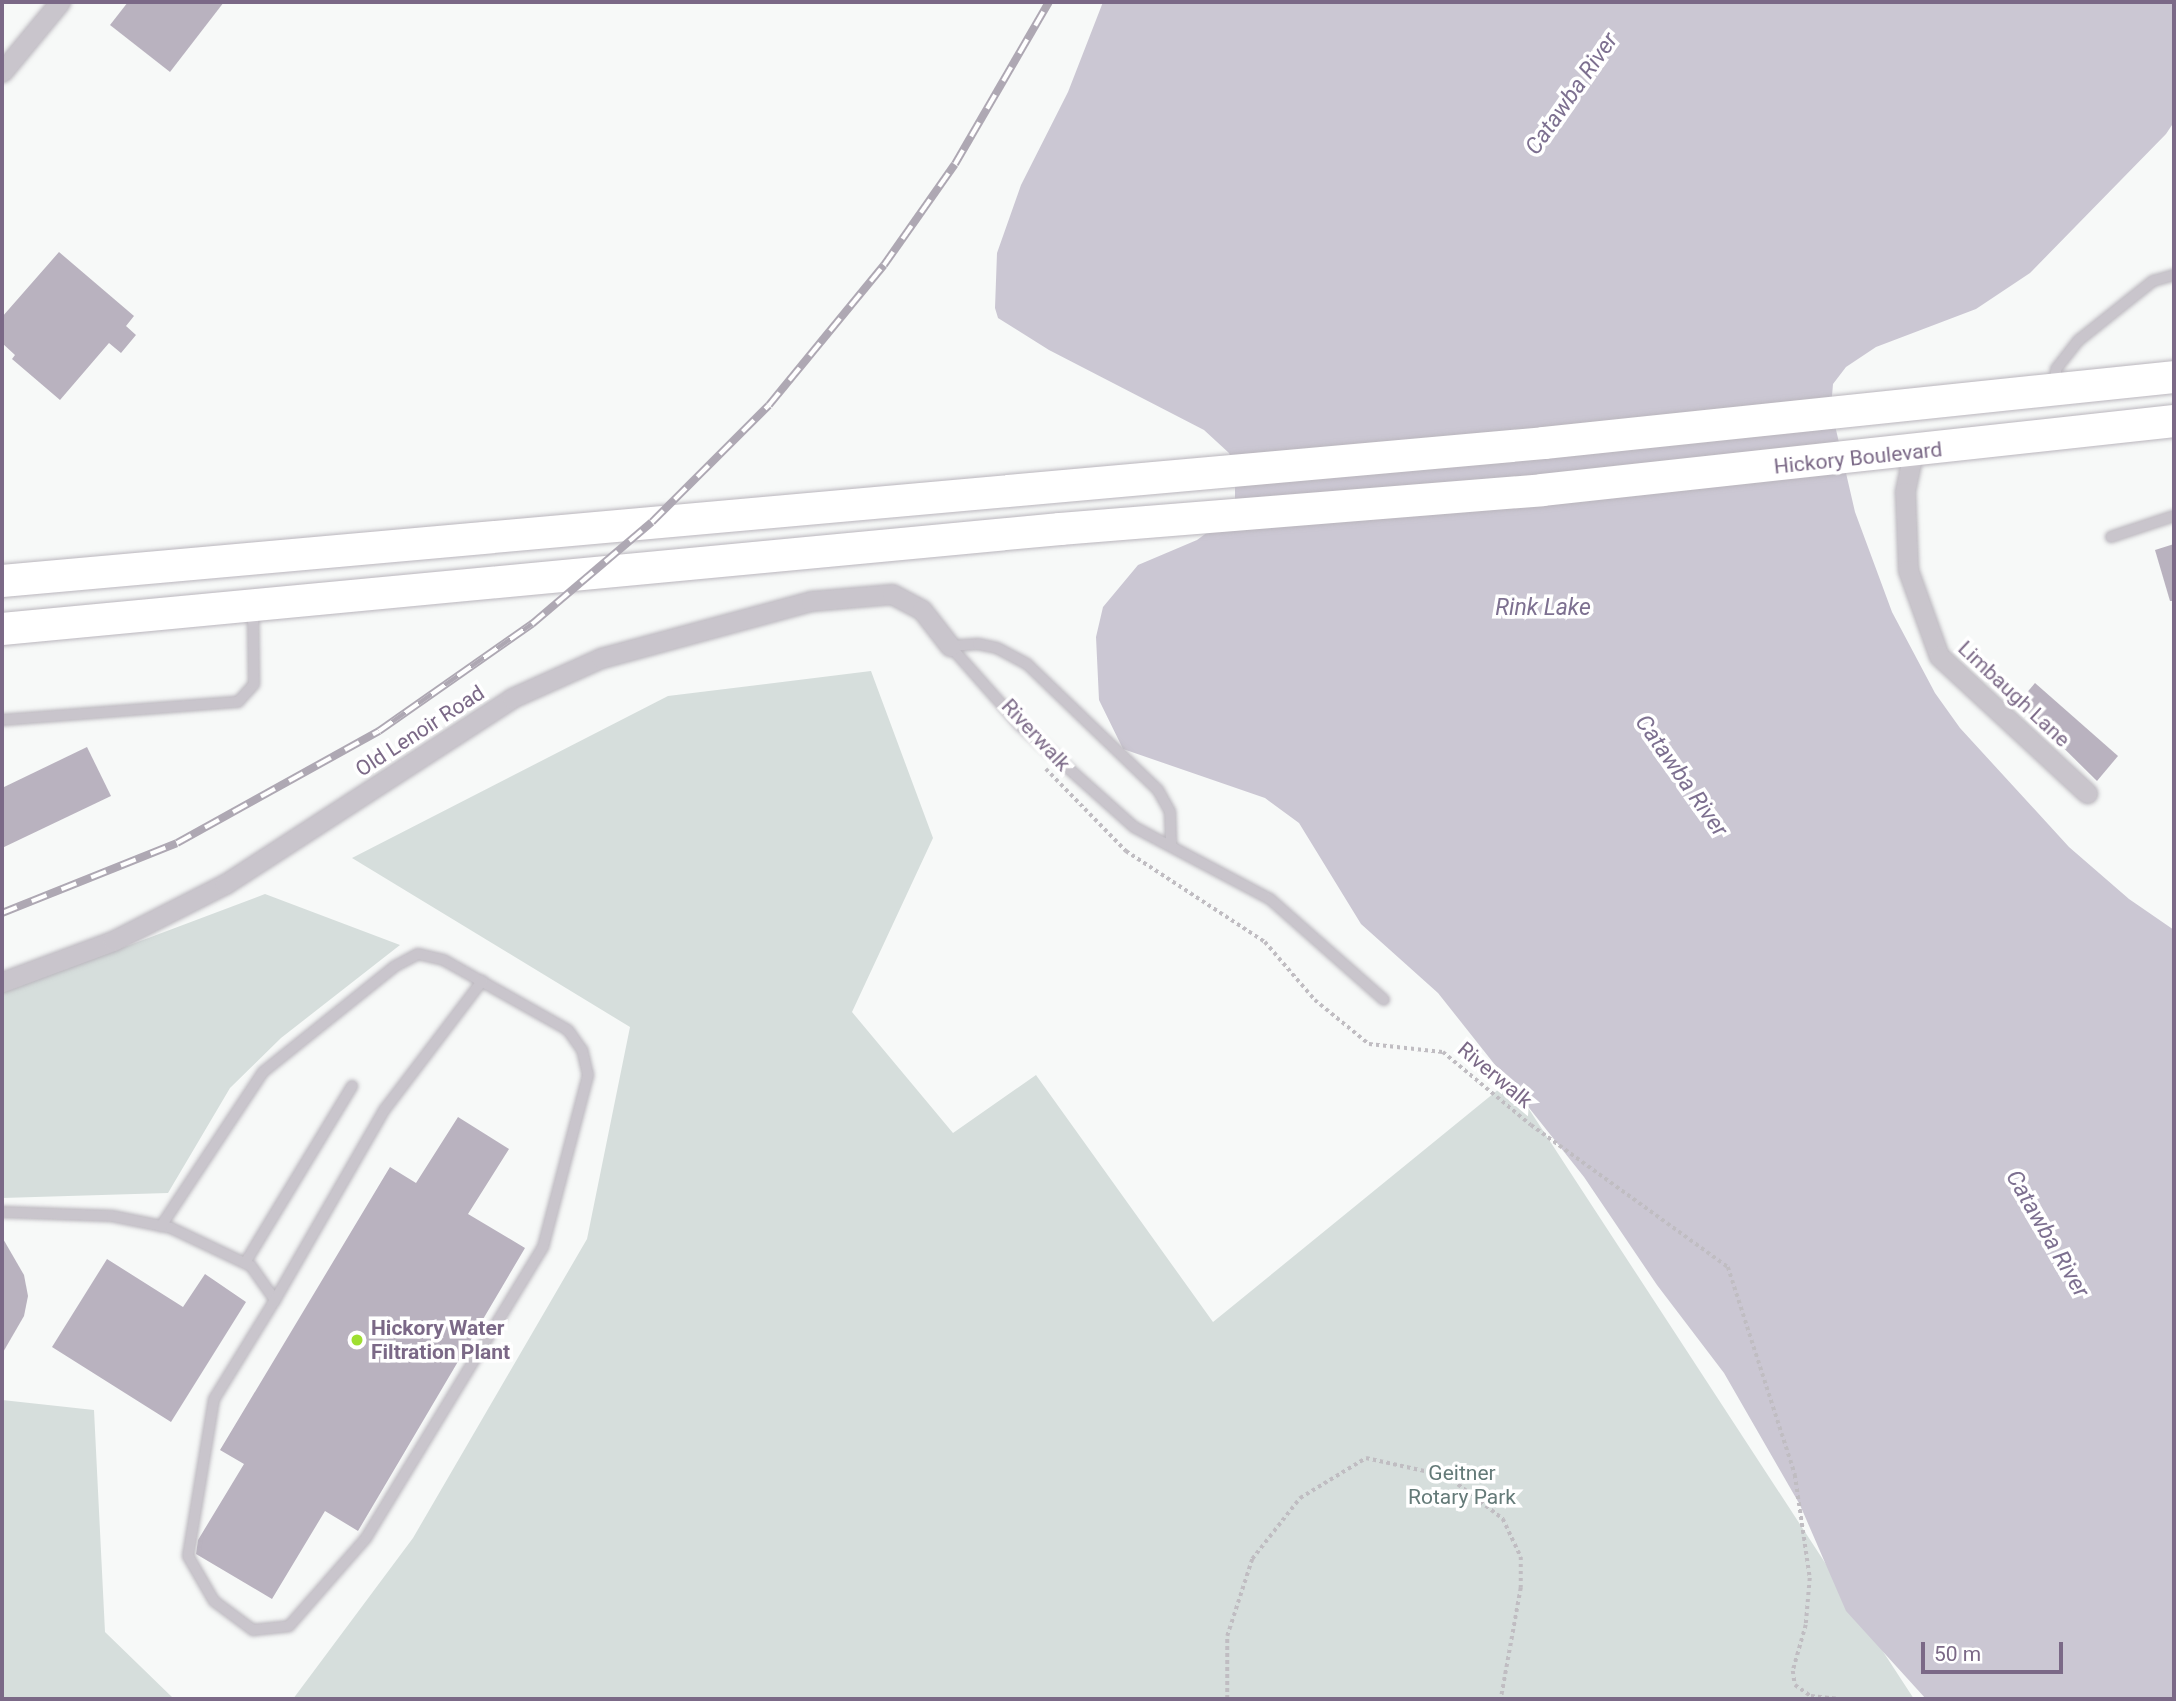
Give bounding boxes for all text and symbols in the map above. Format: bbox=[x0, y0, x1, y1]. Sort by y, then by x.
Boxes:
water label: Catawba River bbox=[1520, 28, 1624, 160]
street label: Hickory Boulevard bbox=[1773, 437, 1943, 479]
water label: Rink Lake bbox=[1495, 594, 1591, 622]
street label: Limbaugh Lane bbox=[1953, 636, 2075, 752]
street label: Old Lenoir Road bbox=[351, 680, 489, 782]
street label: Riverwalk bbox=[996, 694, 1076, 776]
water label: Catawba River bbox=[1629, 710, 1733, 842]
street label: Riverwalk bbox=[1453, 1037, 1537, 1113]
water label: Catawba River bbox=[1999, 1165, 2095, 1303]
place label: Hickory Water Filtration Plant bbox=[371, 1315, 510, 1365]
marker: Hickory Water Filtration Plant bbox=[349, 1332, 365, 1348]
park label: Geitner Rotary Park bbox=[1408, 1460, 1516, 1510]
scale bar bbox=[1924, 1628, 2066, 1672]
text: 50 m bbox=[1934, 1642, 1981, 1666]

